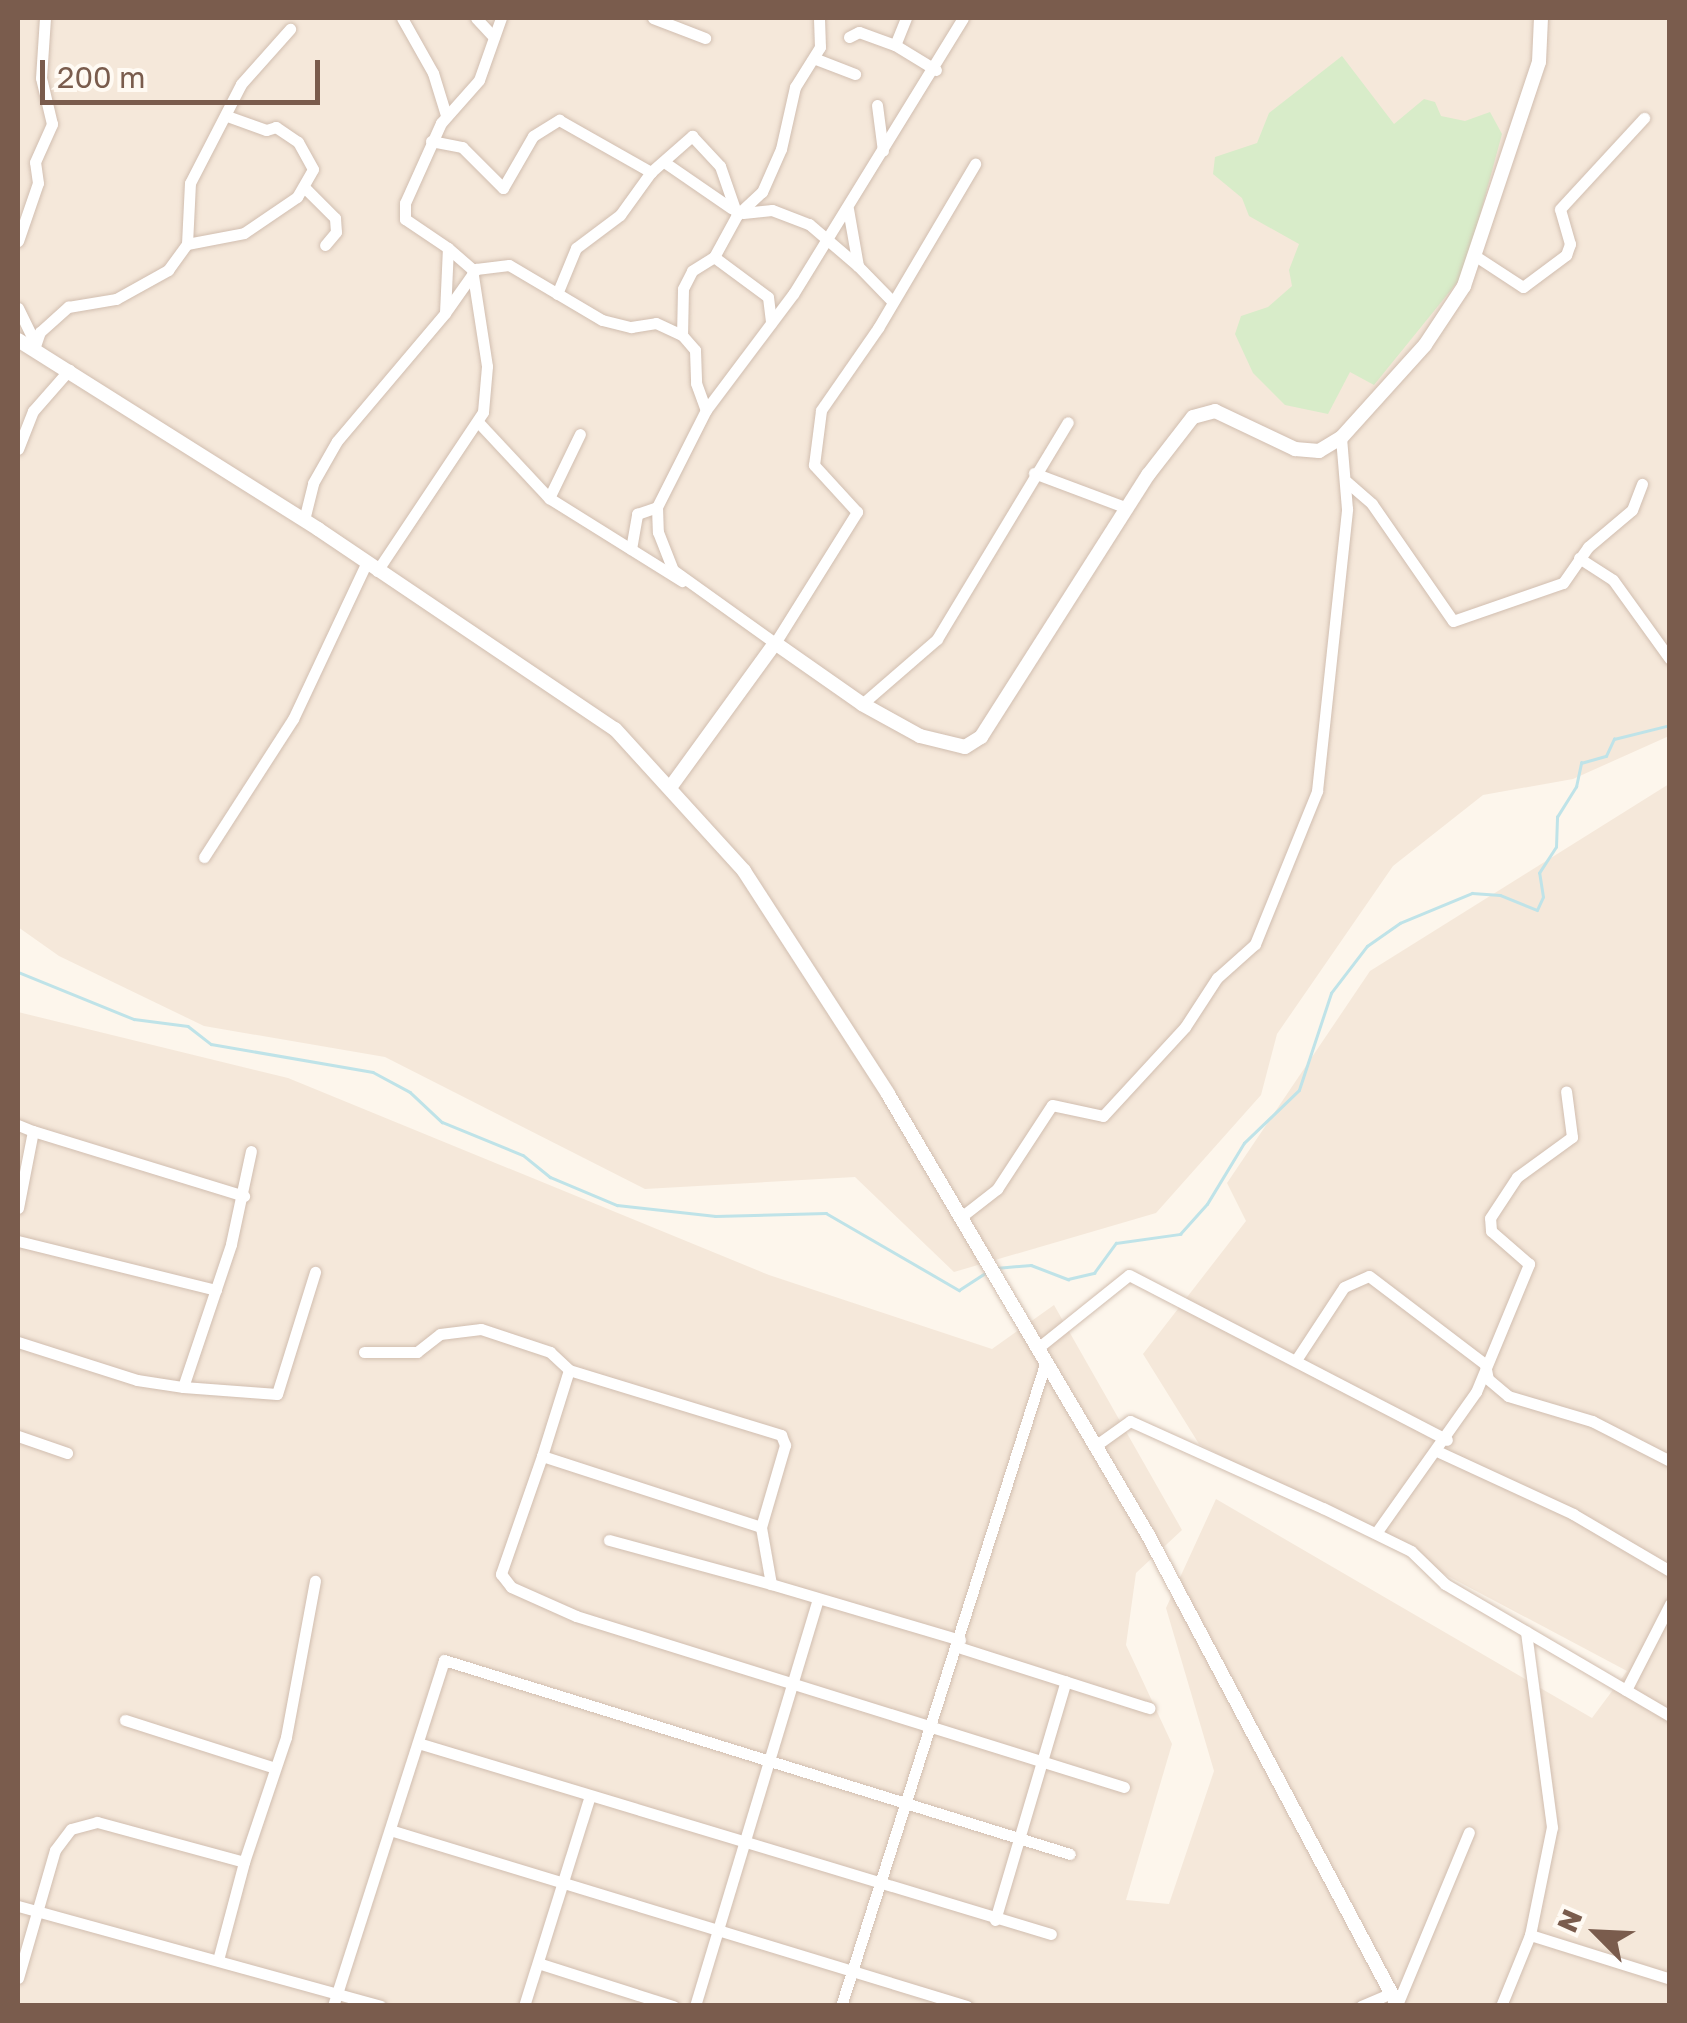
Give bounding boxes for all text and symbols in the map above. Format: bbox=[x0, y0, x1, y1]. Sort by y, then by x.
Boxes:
scale bar bbox=[45, 40, 325, 102]
text: 200 m bbox=[57, 59, 146, 95]
north arrow bbox=[1547, 1883, 1647, 1983]
text: N bbox=[1550, 1904, 1589, 1937]

